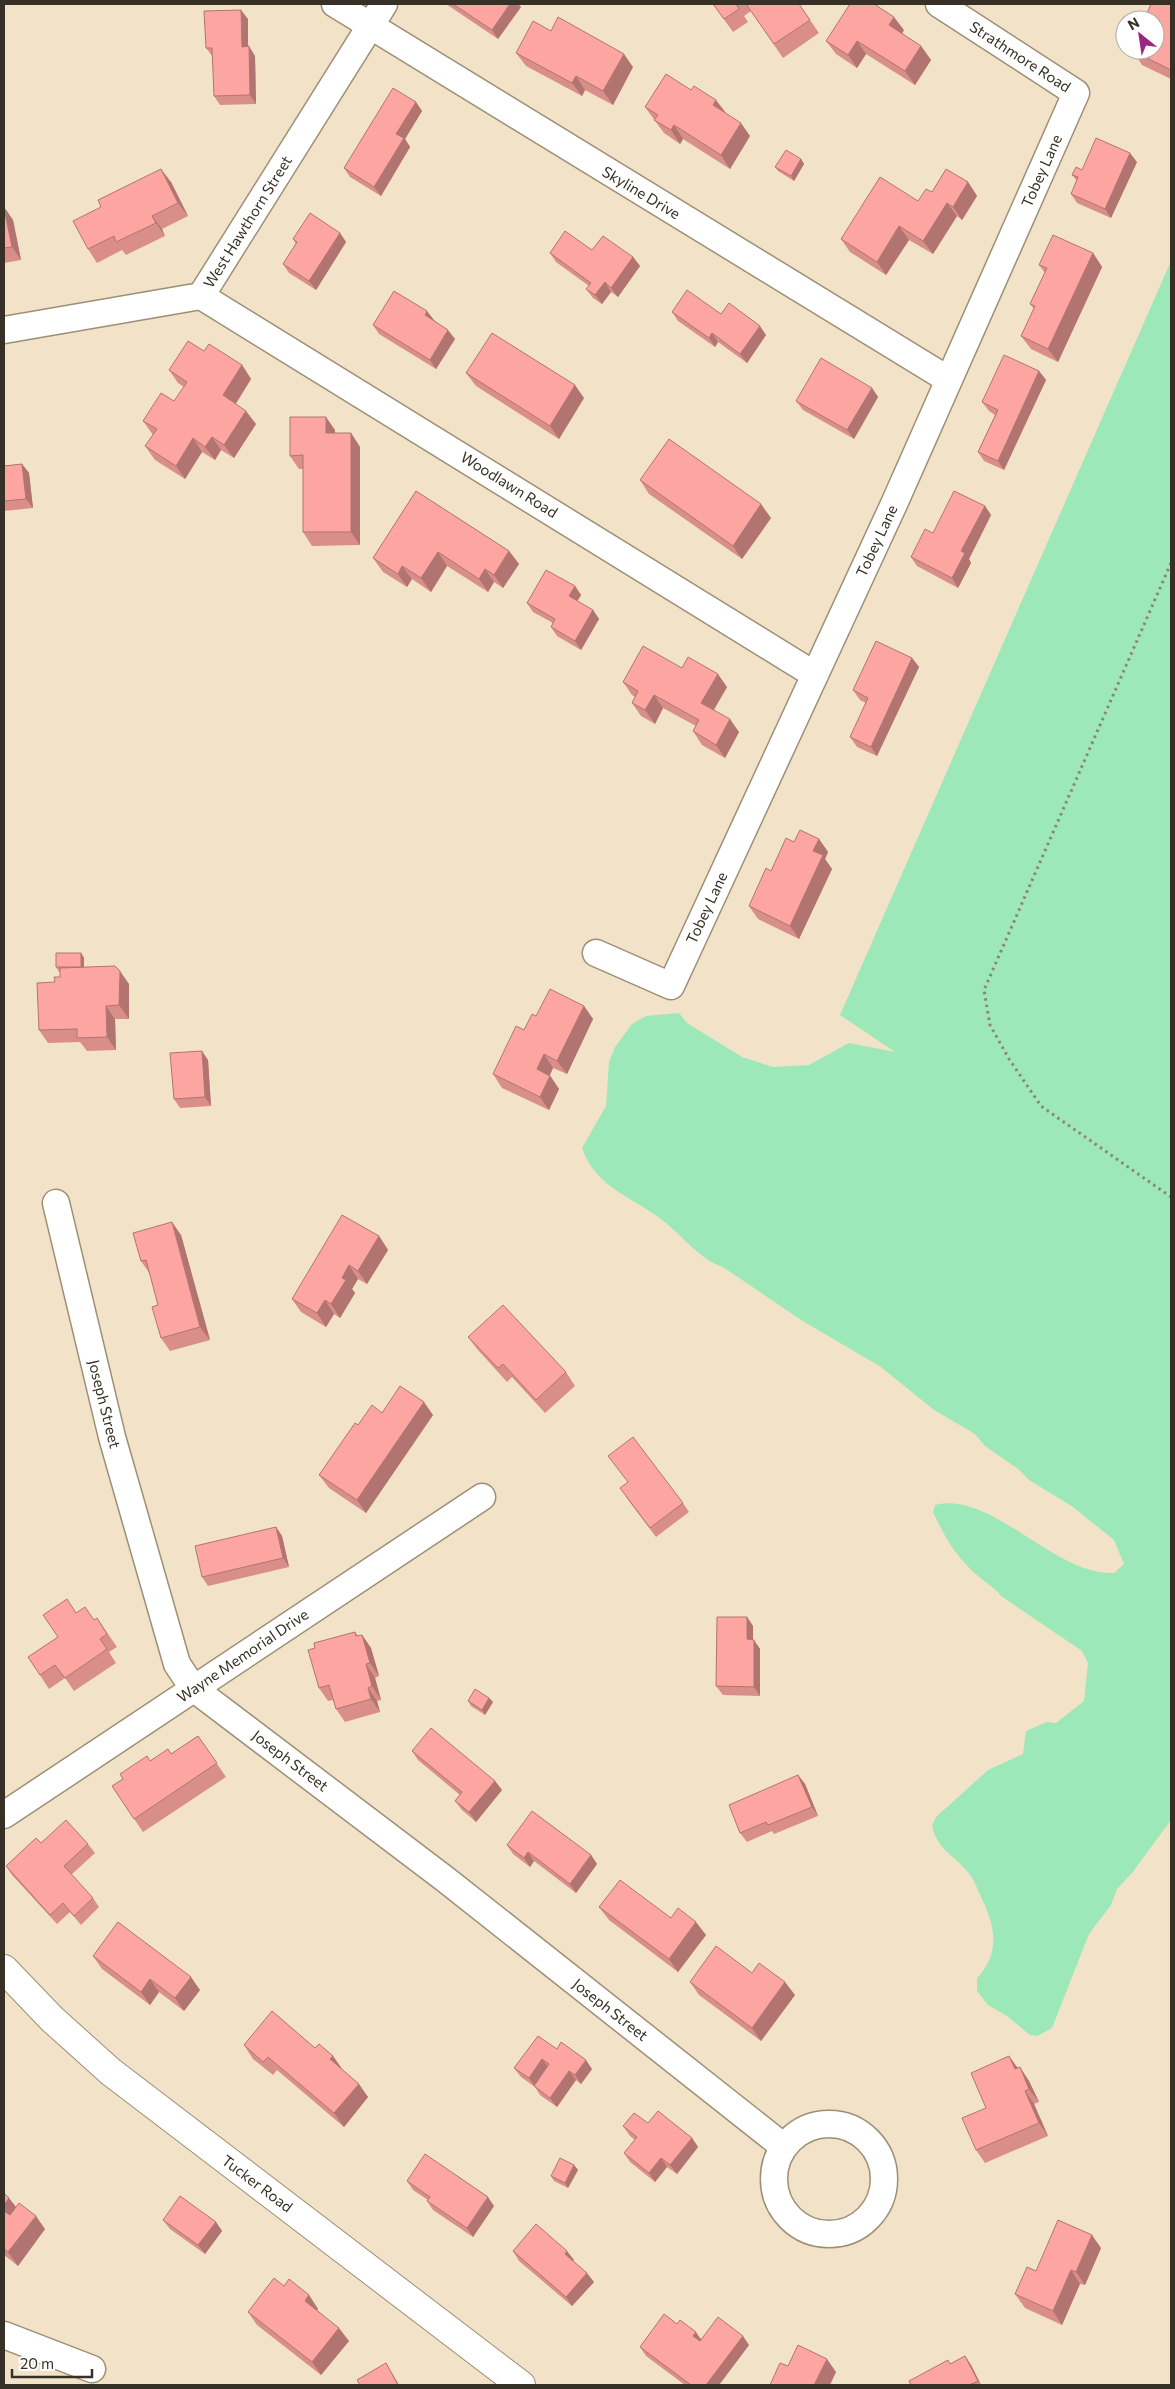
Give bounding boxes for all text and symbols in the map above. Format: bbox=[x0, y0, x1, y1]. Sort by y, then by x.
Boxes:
north arrow bbox=[1115, 10, 1165, 60]
text: N bbox=[1124, 13, 1142, 33]
street label: Strathmore Road bbox=[967, 17, 1074, 96]
street label: Tobey Lane bbox=[1017, 131, 1065, 210]
street label: West Hawthorn Street bbox=[199, 152, 295, 291]
street label: Skyline Drive bbox=[599, 162, 684, 223]
street label: Woodlawn Road bbox=[458, 447, 561, 521]
street label: Tobey Lane bbox=[852, 502, 901, 580]
street label: Tobey Lane bbox=[682, 869, 731, 947]
street label: Joseph Street bbox=[85, 1358, 125, 1450]
street label: Wayne Memorial Drive bbox=[173, 1605, 311, 1706]
street label: Joseph Street bbox=[249, 1726, 332, 1795]
street label: Joseph Street bbox=[569, 1974, 652, 2044]
street label: Tucker Road bbox=[219, 2151, 296, 2216]
scale bar bbox=[12, 2346, 92, 2378]
text: 20 m bbox=[20, 2354, 54, 2372]

